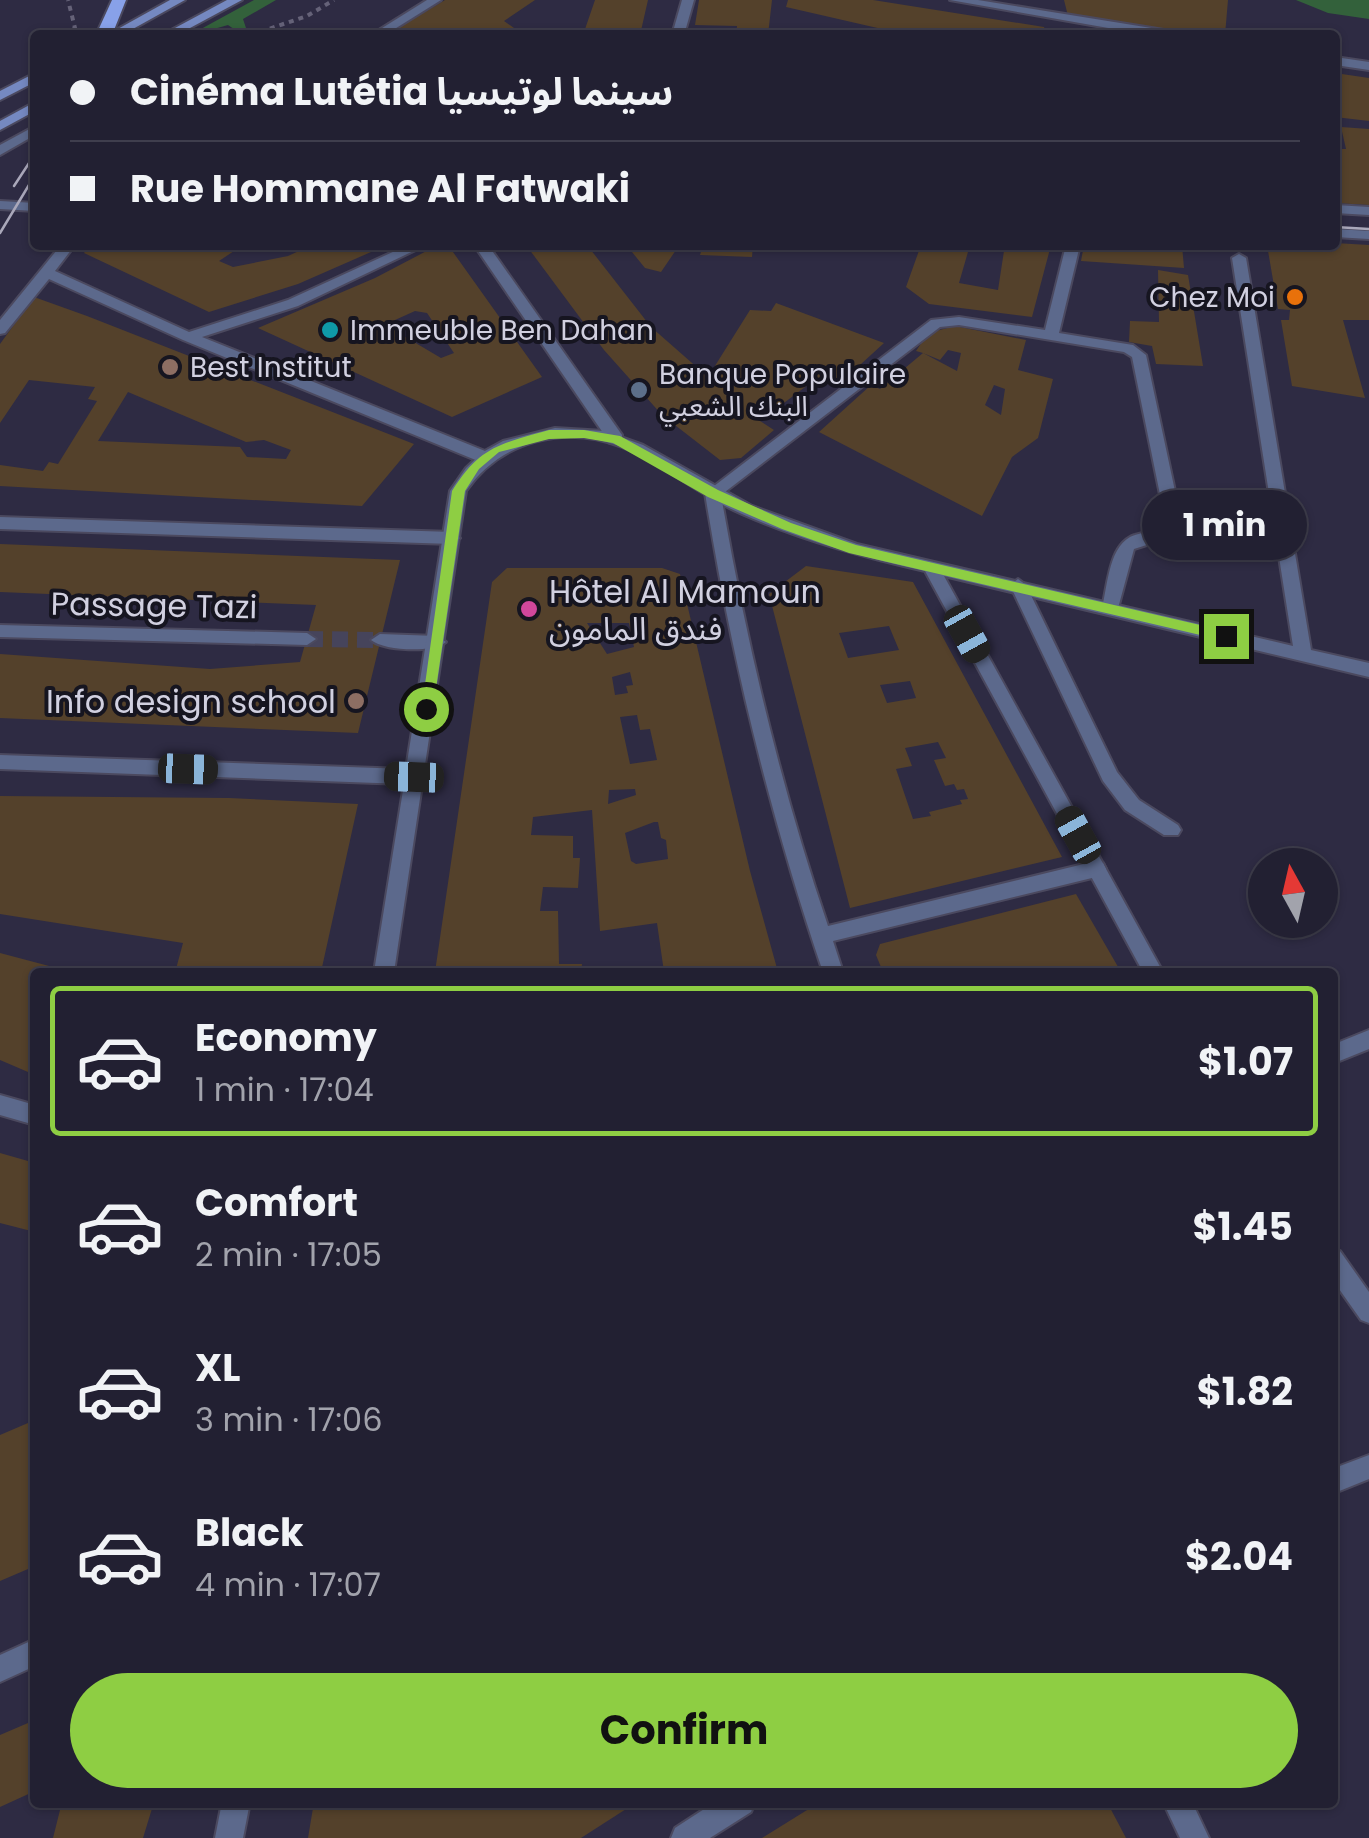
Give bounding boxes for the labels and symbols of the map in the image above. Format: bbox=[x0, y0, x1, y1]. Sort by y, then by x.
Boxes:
place label: Chez Moi bbox=[1149, 278, 1275, 317]
marker: Chez Moi bbox=[1284, 286, 1306, 308]
place label: Immeuble Ben Dahan bbox=[350, 311, 654, 350]
marker: Immeuble Ben Dahan bbox=[319, 319, 341, 341]
place label: Best Institut bbox=[190, 348, 352, 387]
place label: Banque Populaire البنك الشعبي bbox=[659, 355, 906, 427]
marker: Best Institut bbox=[159, 356, 181, 378]
marker: Banque Populaire البنك الشعبي bbox=[628, 379, 650, 401]
callout: 1 min bbox=[1144, 491, 1308, 561]
place label: Hôtel Al Mamoun فندق المامون bbox=[549, 569, 821, 651]
street label: Passage Tazi bbox=[50, 581, 258, 629]
marker: Hôtel Al Mamoun فندق المامون bbox=[518, 598, 540, 620]
car bbox=[939, 600, 995, 668]
route end bbox=[1204, 614, 1249, 659]
place label: Info design school bbox=[46, 679, 336, 724]
route start bbox=[404, 687, 449, 732]
marker: Info design school bbox=[345, 690, 367, 712]
car bbox=[157, 753, 219, 785]
car bbox=[383, 761, 445, 793]
car bbox=[1050, 801, 1106, 869]
north arrow bbox=[1248, 848, 1338, 938]

